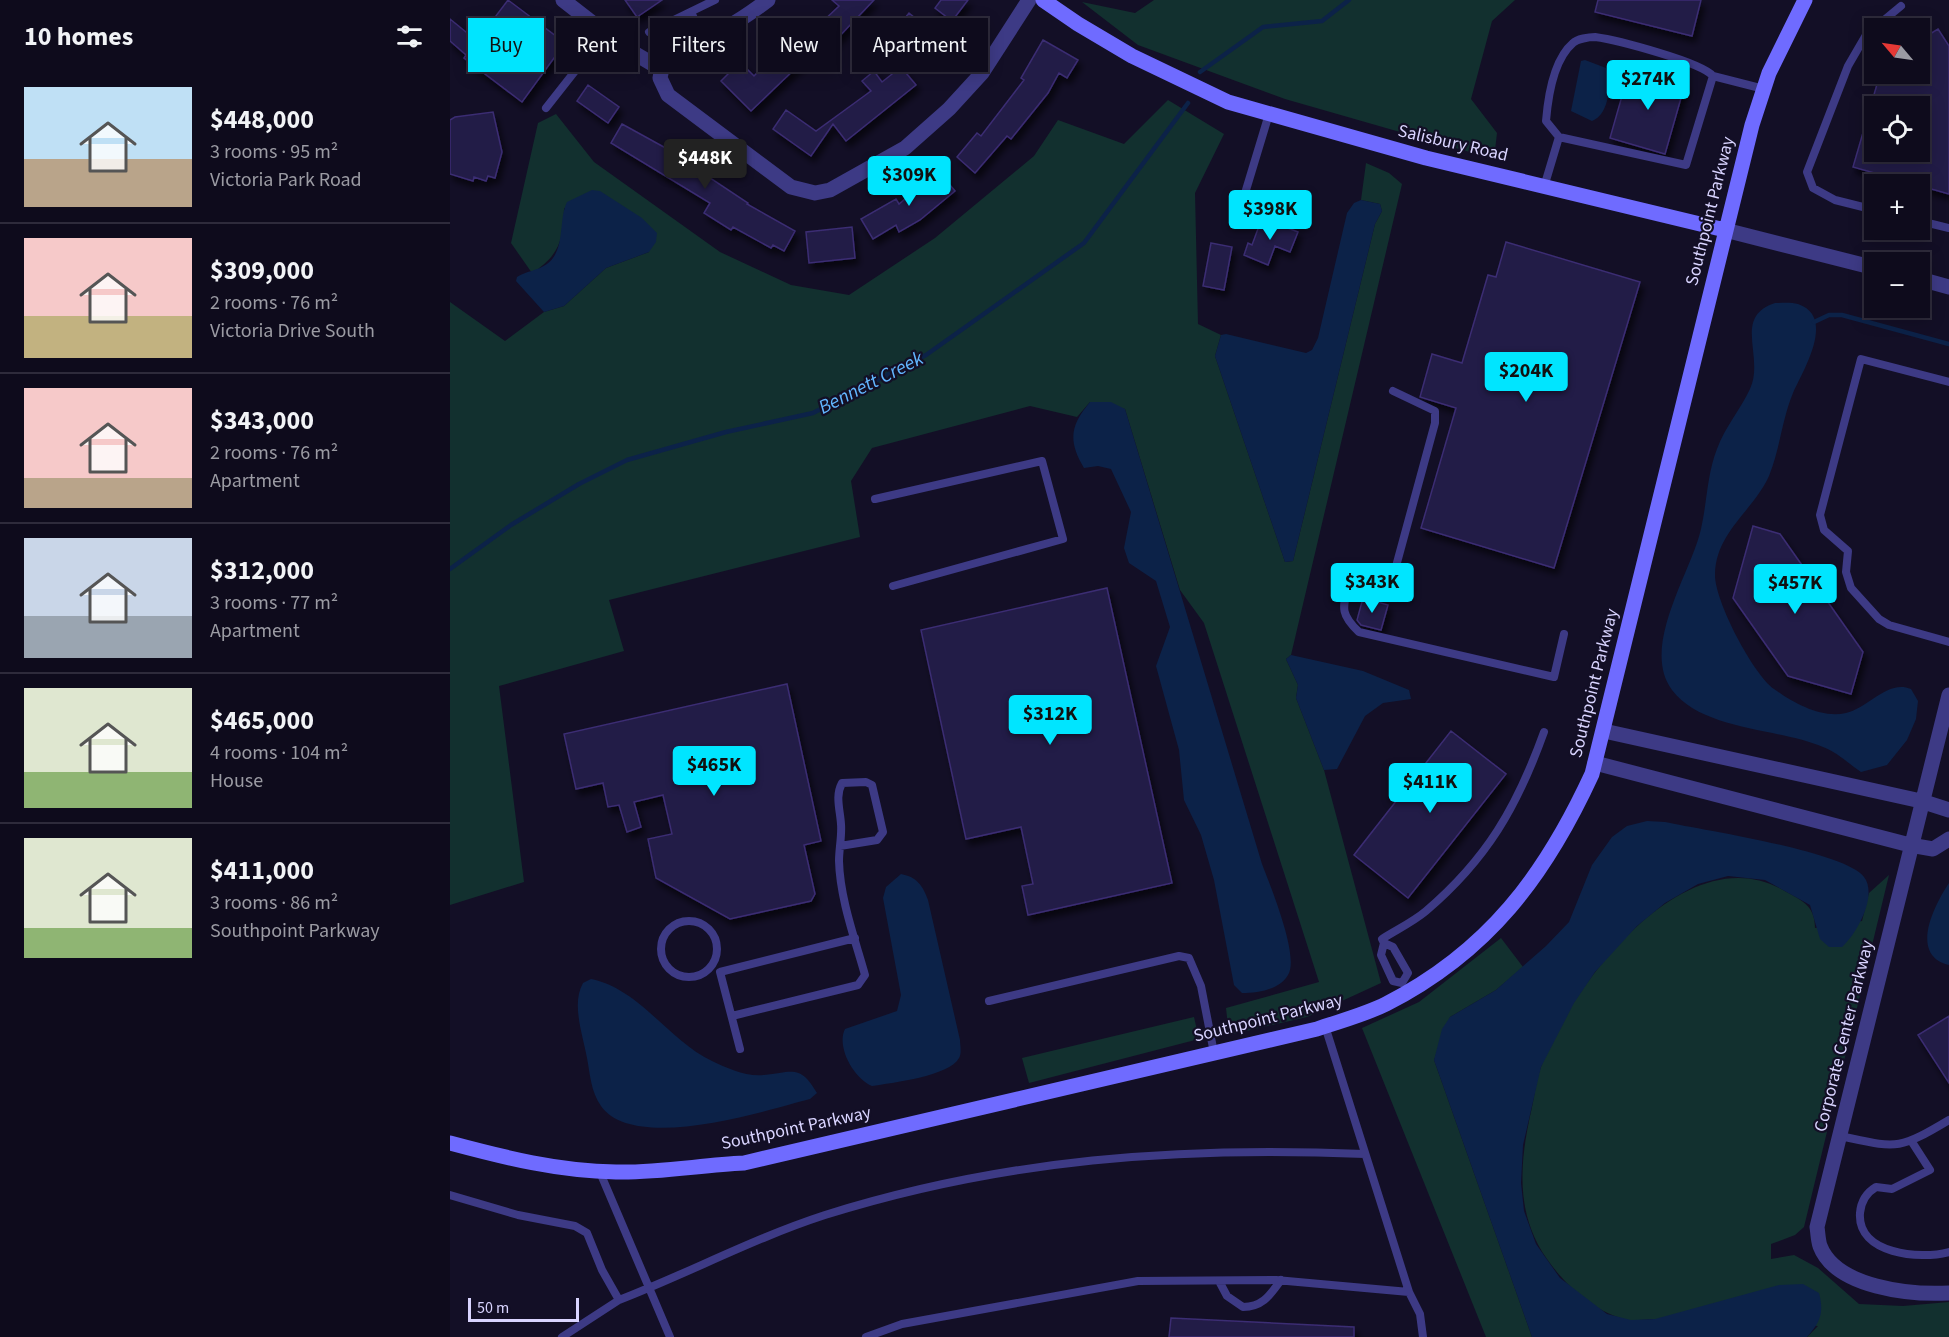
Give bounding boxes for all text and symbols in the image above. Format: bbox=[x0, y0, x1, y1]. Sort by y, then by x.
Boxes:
text: 10 homes bbox=[24, 18, 133, 55]
chip: Buy bbox=[468, 18, 544, 72]
chip: Rent bbox=[556, 18, 638, 72]
chip: Filters bbox=[650, 18, 746, 72]
chip: New bbox=[758, 18, 840, 72]
chip: Apartment bbox=[852, 18, 988, 72]
north arrow bbox=[1864, 18, 1930, 84]
map controls bbox=[1864, 18, 1930, 318]
icon: filters bbox=[393, 20, 426, 53]
pin: $274K bbox=[1606, 60, 1690, 111]
text: $274K bbox=[1621, 65, 1675, 93]
button: locate bbox=[1864, 96, 1930, 162]
text: $448,000 bbox=[210, 101, 314, 138]
icon: home bbox=[72, 111, 144, 183]
street label: Salisbury Road bbox=[1395, 118, 1511, 168]
street label: Southpoint Parkway bbox=[1679, 133, 1741, 288]
text: 3 rooms · 95 m² bbox=[210, 138, 338, 166]
pin: $448K bbox=[663, 139, 747, 190]
text: $448K bbox=[678, 144, 732, 172]
pin: $309K bbox=[867, 156, 951, 207]
text: $309K bbox=[882, 161, 936, 189]
text: Victoria Park Road bbox=[210, 166, 362, 194]
button: + bbox=[1864, 174, 1930, 240]
pin: $398K bbox=[1228, 190, 1312, 241]
text: $398K bbox=[1243, 195, 1297, 223]
text: $309,000 bbox=[210, 252, 314, 289]
button: − bbox=[1864, 252, 1930, 318]
icon: home bbox=[72, 262, 144, 334]
text: 2 rooms · 76 m² bbox=[210, 289, 338, 317]
text: Victoria Drive South bbox=[210, 317, 375, 345]
water label: Bennett Creek bbox=[814, 344, 929, 421]
pin: $204K bbox=[1484, 352, 1568, 403]
text: $204K bbox=[1499, 357, 1553, 385]
text: $343,000 bbox=[210, 402, 314, 439]
icon: home bbox=[72, 412, 144, 484]
text: 2 rooms · 76 m² bbox=[210, 439, 338, 467]
text: Apartment bbox=[210, 467, 300, 495]
text: $312,000 bbox=[210, 552, 314, 589]
icon: home bbox=[72, 562, 144, 634]
pin: $343K bbox=[1330, 563, 1414, 614]
pin: $457K bbox=[1753, 564, 1837, 615]
text: $343K bbox=[1345, 568, 1399, 596]
text: $457K bbox=[1768, 569, 1822, 597]
text: 3 rooms · 77 m² bbox=[210, 589, 338, 617]
street label: Southpoint Parkway bbox=[1563, 605, 1625, 760]
text: Apartment bbox=[210, 617, 300, 645]
pin: $312K bbox=[1008, 695, 1092, 746]
text: $312K bbox=[1023, 700, 1077, 728]
text: $465,000 bbox=[210, 702, 314, 739]
icon: home bbox=[72, 712, 144, 784]
text: 4 rooms · 104 m² bbox=[210, 739, 348, 767]
pin: $465K bbox=[672, 746, 756, 797]
text: $465K bbox=[687, 751, 741, 779]
pin: $411K bbox=[1388, 763, 1472, 814]
text: House bbox=[210, 767, 263, 795]
text: $411K bbox=[1403, 768, 1457, 796]
text: $411,000 bbox=[210, 852, 314, 889]
icon: home bbox=[72, 862, 144, 934]
text: 3 rooms · 86 m² bbox=[210, 889, 338, 917]
text: Southpoint Parkway bbox=[210, 917, 380, 945]
street label: Corporate Center Parkway bbox=[1808, 937, 1880, 1134]
street label: Southpoint Parkway bbox=[1191, 987, 1346, 1049]
street label: Southpoint Parkway bbox=[719, 1100, 874, 1156]
scale bar bbox=[468, 1295, 579, 1322]
text: 50 m bbox=[477, 1297, 509, 1319]

